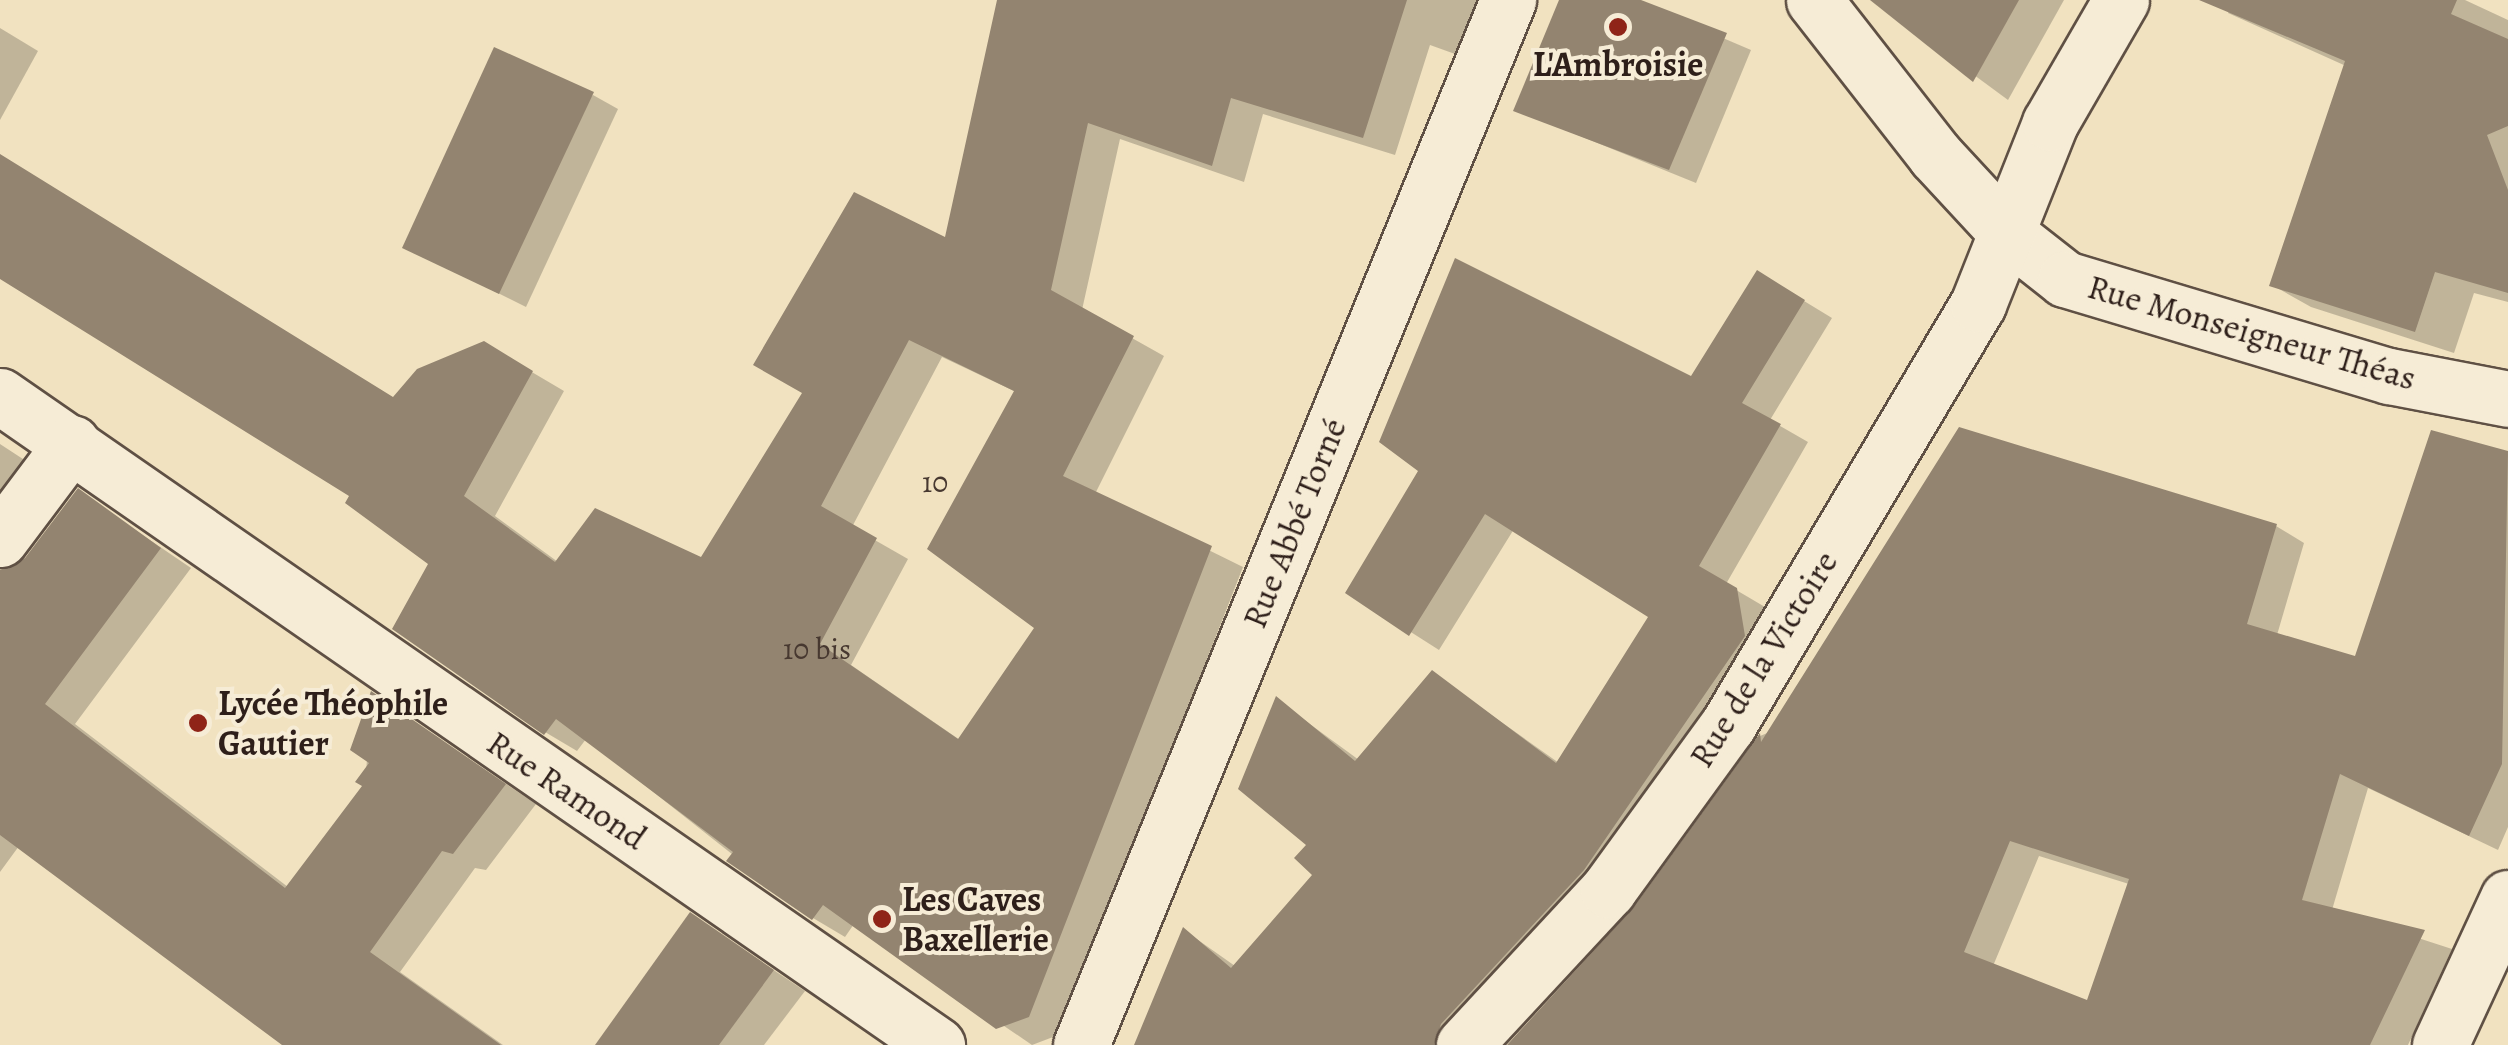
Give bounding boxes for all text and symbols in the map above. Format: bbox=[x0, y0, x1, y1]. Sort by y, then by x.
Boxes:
marker: L'Ambroisie bbox=[1607, 16, 1629, 38]
place label: L'Ambroisie bbox=[1533, 43, 1703, 85]
street label: Rue Monseigneur Théas bbox=[2083, 265, 2421, 399]
street label: Rue Abbé Torné bbox=[1233, 412, 1355, 634]
house number: 10 bbox=[922, 464, 948, 500]
street label: Rue de la Victoire bbox=[1680, 543, 1846, 775]
house number: 10 bis bbox=[783, 631, 851, 667]
place label: Lycée Théophile Gautier bbox=[218, 682, 448, 764]
marker: Lycée Théophile Gautier bbox=[187, 712, 209, 734]
street label: Rue Ramond bbox=[479, 721, 655, 859]
place label: Les Caves Baxellerie bbox=[902, 878, 1049, 960]
marker: Les Caves Baxellerie bbox=[871, 908, 893, 930]

